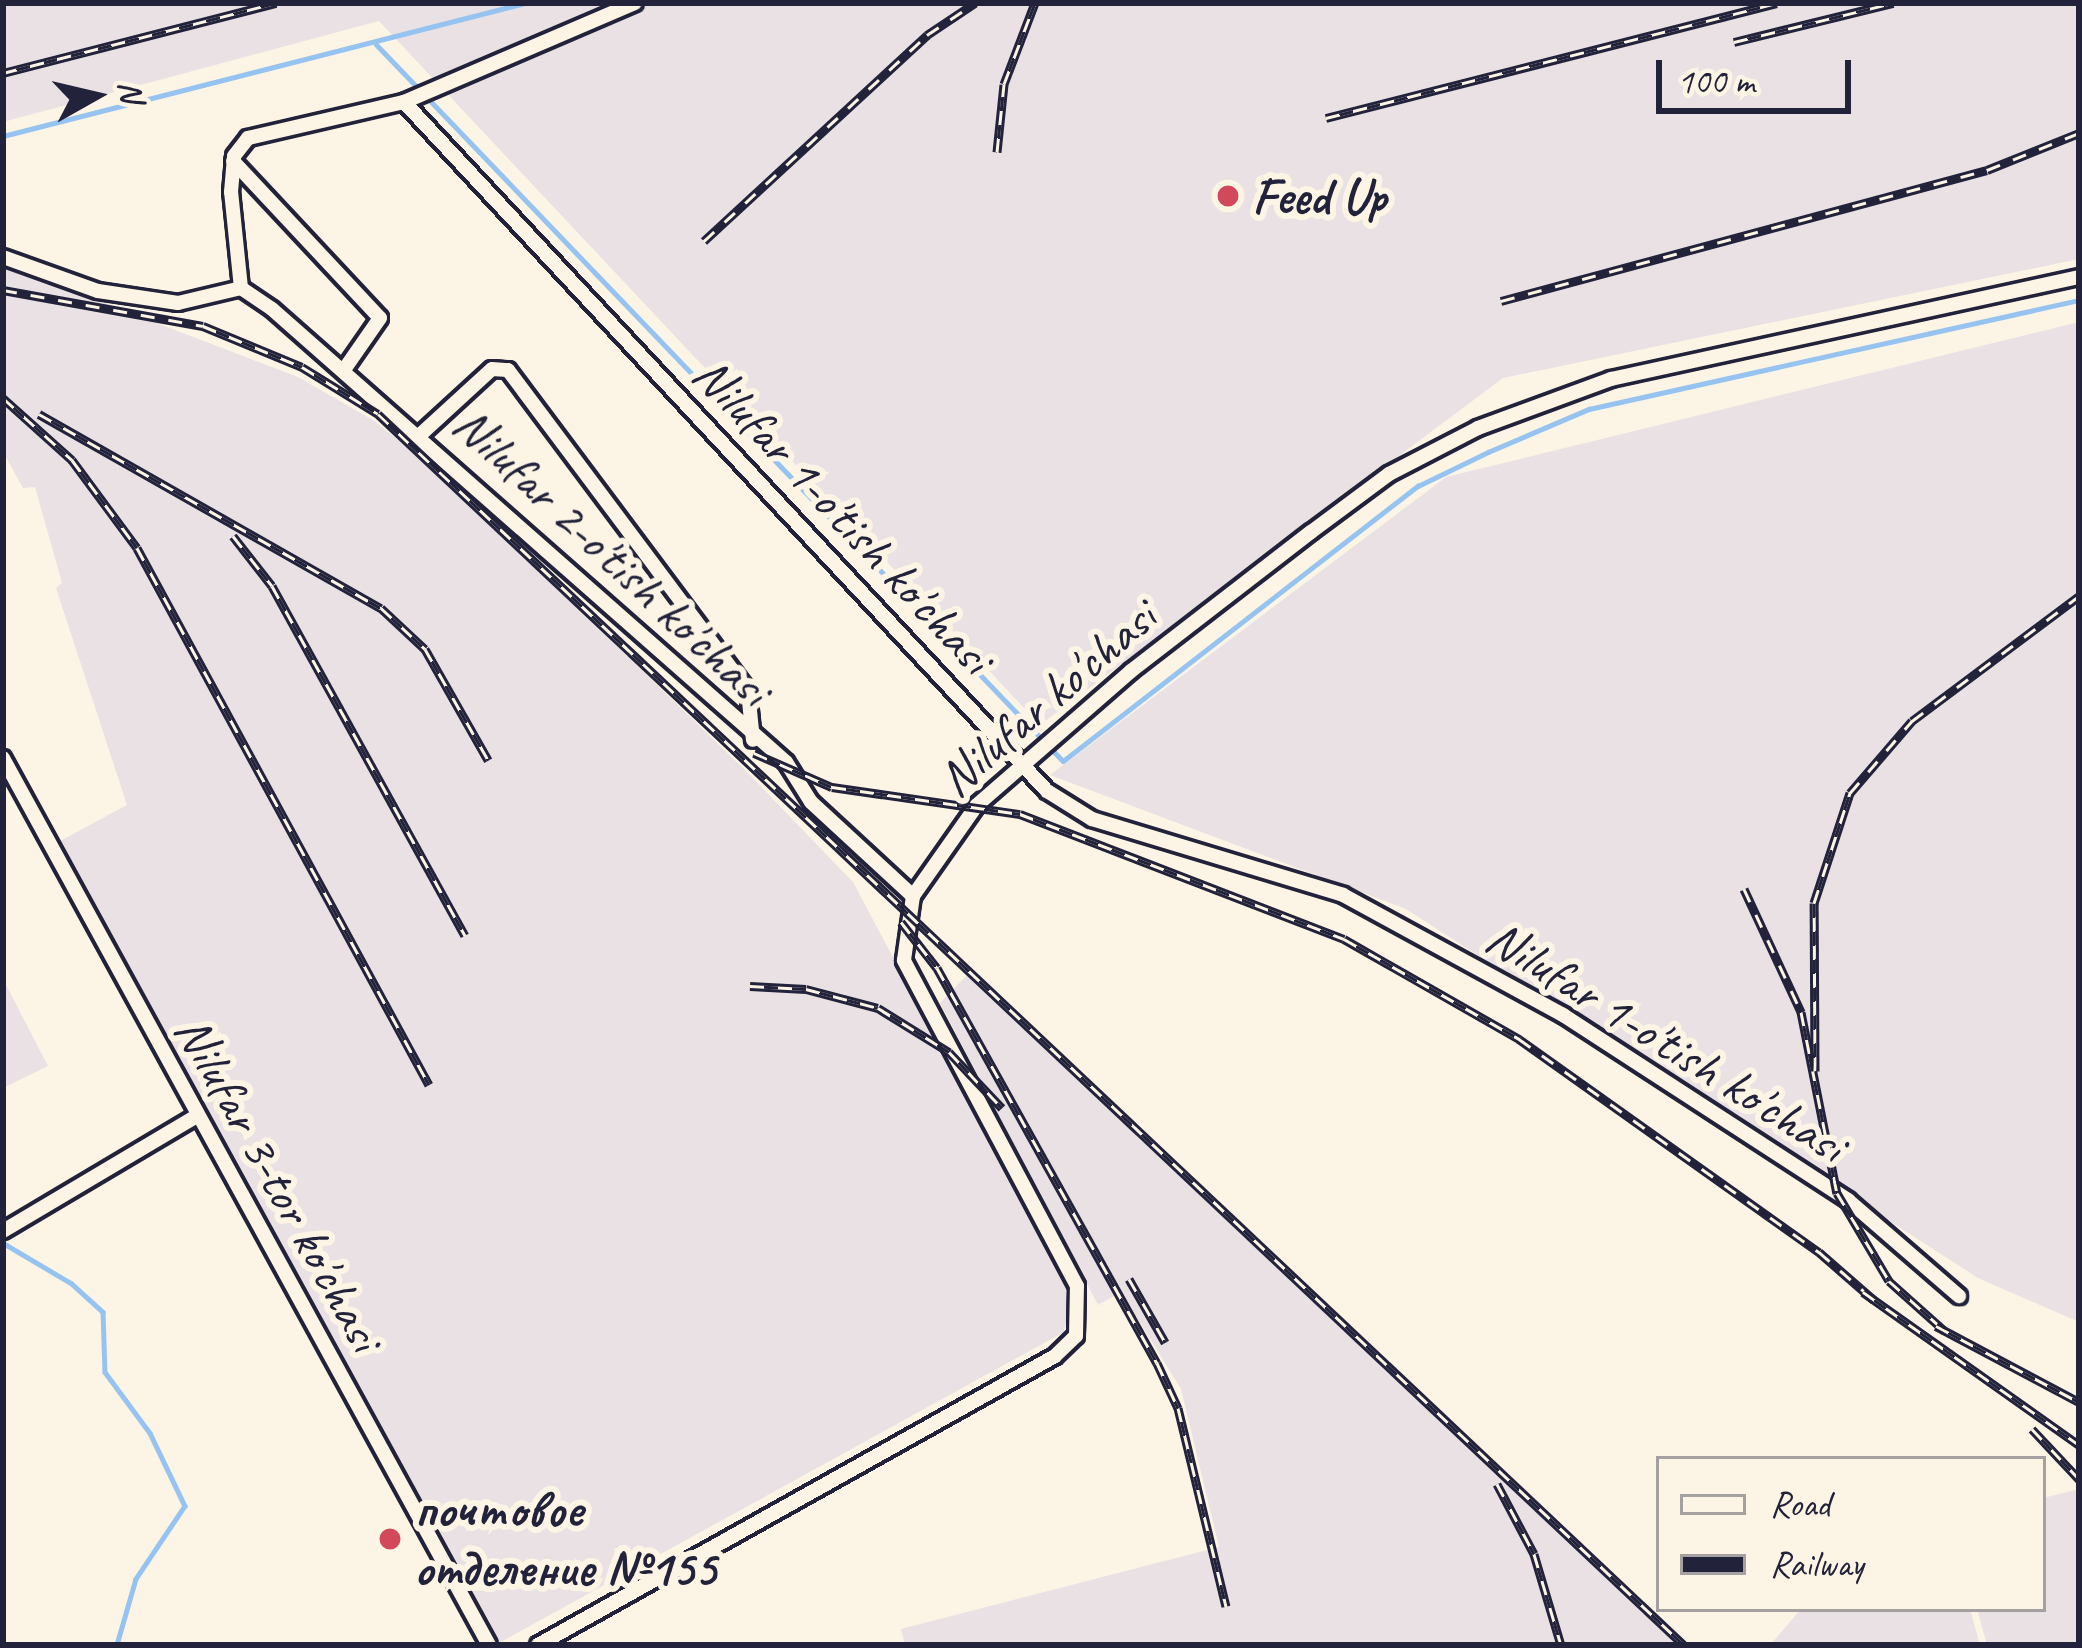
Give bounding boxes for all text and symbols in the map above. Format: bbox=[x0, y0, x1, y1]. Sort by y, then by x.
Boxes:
north arrow bbox=[36, 36, 156, 156]
scale bar bbox=[1662, 36, 1857, 110]
text: 100 m bbox=[1677, 58, 1754, 104]
text: N bbox=[109, 78, 154, 104]
place label: Feed Up bbox=[1252, 165, 1386, 227]
marker: Feed Up bbox=[1215, 183, 1241, 209]
street label: Nilufar 1-o'tish ko'chasi bbox=[680, 344, 1006, 686]
street label: Nilufar 2-o'tish ko'chasi bbox=[441, 393, 783, 719]
street label: Nilufar ko'chasi bbox=[926, 587, 1168, 809]
street label: Nilufar 1-o'tish ko'chasi bbox=[1475, 906, 1857, 1176]
street label: Nilufar 3-tor ko'chasi bbox=[162, 1005, 396, 1361]
legend bbox=[1656, 1456, 2046, 1612]
place label: почтовое отделение №155 bbox=[414, 1479, 716, 1599]
text: Road bbox=[1770, 1481, 1830, 1527]
marker: почтовое отделение №155 bbox=[377, 1526, 403, 1552]
text: Railway bbox=[1770, 1541, 1863, 1587]

